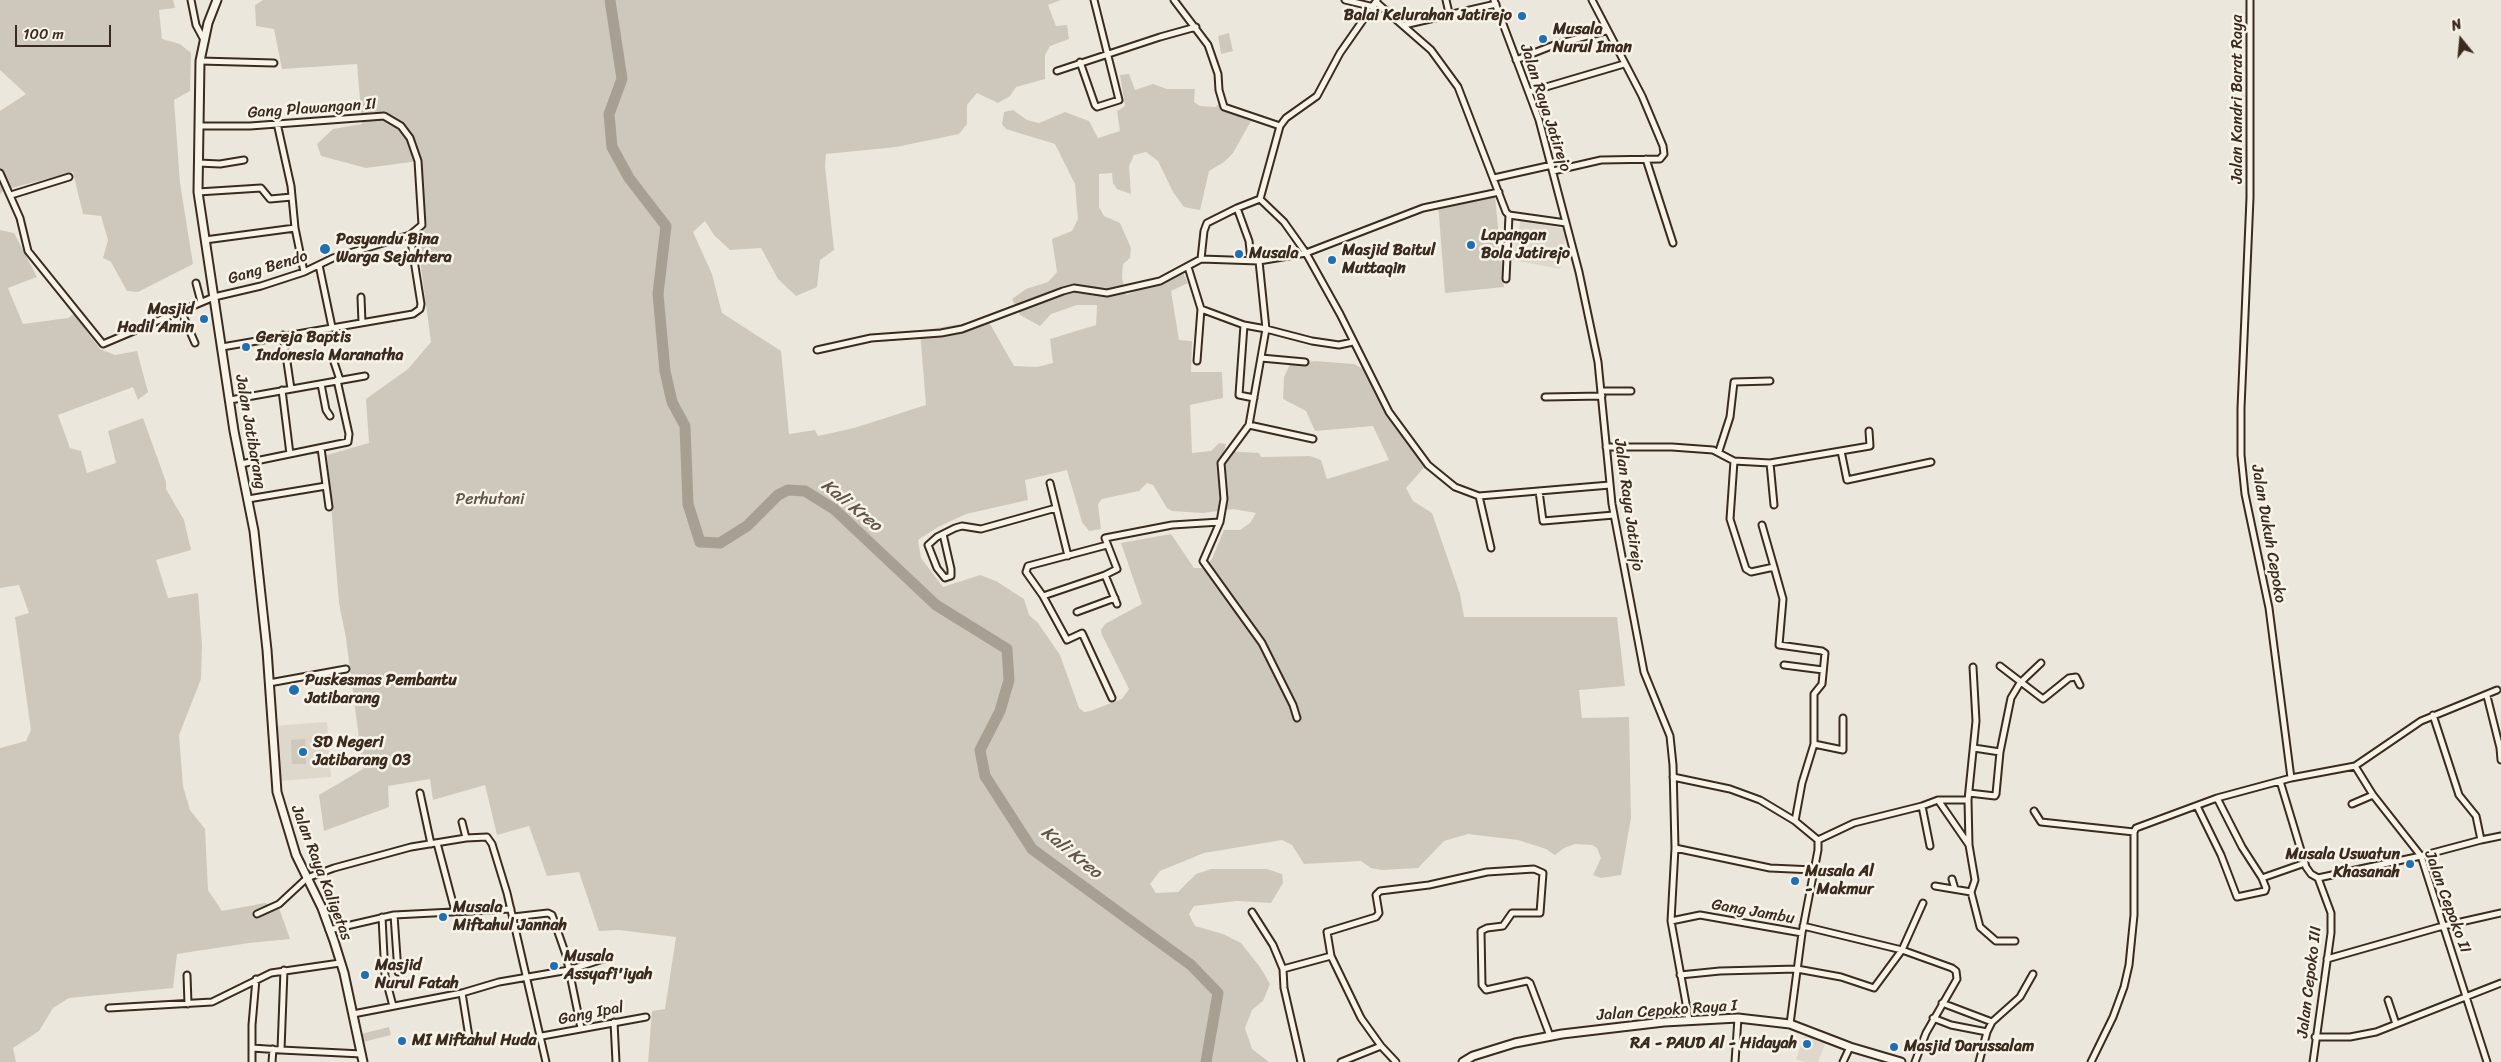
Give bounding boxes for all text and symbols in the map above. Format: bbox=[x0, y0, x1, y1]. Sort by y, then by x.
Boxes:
place label: Balai Kelurahan Jatirejo bbox=[1344, 6, 1512, 26]
marker: Balai Kelurahan Jatirejo bbox=[1516, 10, 1528, 22]
text: N bbox=[2448, 12, 2465, 39]
scale bar bbox=[18, 15, 114, 47]
street label: Jalan Kandri Barat Raya bbox=[2228, 15, 2248, 183]
north arrow bbox=[2436, 15, 2486, 65]
place label: Musala Nurul Iman bbox=[1553, 20, 1632, 58]
text: 100 m bbox=[23, 21, 64, 47]
marker: Musala Nurul Iman bbox=[1537, 33, 1549, 45]
street label: Jalan Raya Jatirejo bbox=[1515, 42, 1575, 174]
street label: Gang Plawangan II bbox=[247, 95, 377, 123]
place label: Lapangan Bola Jatirejo bbox=[1481, 226, 1570, 264]
place label: Posyandu Bina Warga Sejahtera bbox=[336, 230, 452, 268]
marker: Lapangan Bola Jatirejo bbox=[1465, 239, 1477, 251]
place label: Masjid Baitul Muttaqin bbox=[1342, 241, 1435, 279]
marker: Posyandu Bina Warga Sejahtera bbox=[318, 242, 332, 256]
place label: Musala bbox=[1249, 244, 1299, 264]
street label: Gang Bendo bbox=[226, 247, 310, 289]
marker: Musala bbox=[1233, 248, 1245, 260]
marker: Masjid Baitul Muttaqin bbox=[1326, 254, 1338, 266]
place label: Masjid Hadil Amin bbox=[117, 300, 194, 338]
marker: Masjid Hadil Amin bbox=[198, 313, 210, 325]
place label: Gereja Baptis Indonesia Maranatha bbox=[256, 328, 404, 366]
marker: Gereja Baptis Indonesia Maranatha bbox=[240, 341, 252, 353]
street label: Jalan Jatibarang bbox=[230, 373, 270, 491]
street label: Jalan Raya Jatirejo bbox=[1609, 438, 1647, 572]
street label: Jalan Dukuh Cepoko bbox=[2246, 463, 2290, 605]
water label: Kali Kreo bbox=[816, 475, 886, 537]
park label: Perhutani bbox=[456, 490, 524, 510]
place label: Puskesmas Pembantu Jatibarang bbox=[305, 671, 457, 709]
marker: Puskesmas Pembantu Jatibarang bbox=[287, 683, 301, 697]
place label: SD Negeri Jatibarang 03 bbox=[313, 733, 411, 771]
marker: SD Negeri Jatibarang 03 bbox=[297, 746, 309, 758]
street label: Jalan Raya Kaligetas bbox=[286, 803, 356, 943]
water label: Kali Kreo bbox=[1036, 822, 1106, 884]
place label: Musala Uswatun Khasanah bbox=[2286, 845, 2400, 883]
street label: Jalan Cepoko II bbox=[2420, 848, 2474, 956]
marker: Musala Uswatun Khasanah bbox=[2404, 858, 2416, 870]
place label: Musala Al - Makmur bbox=[1805, 862, 1874, 900]
marker: Musala Al - Makmur bbox=[1789, 875, 1801, 887]
street label: Gang Jambu bbox=[1710, 895, 1796, 929]
place label: Musala Miftahul Jannah bbox=[453, 898, 567, 936]
marker: Musala Miftahul Jannah bbox=[437, 911, 449, 923]
street label: Jalan Cepoko III bbox=[2294, 925, 2326, 1039]
place label: Musala Assyafi'iyah bbox=[564, 947, 652, 985]
place label: Masjid Nurul Fatah bbox=[375, 956, 459, 994]
marker: Musala Assyafi'iyah bbox=[548, 960, 560, 972]
marker: Masjid Nurul Fatah bbox=[359, 969, 371, 981]
street label: Jalan Cepoko Raya I bbox=[1596, 997, 1738, 1025]
street label: Gang Ipal bbox=[557, 998, 625, 1030]
place label: MI Miftahul Huda bbox=[412, 1031, 537, 1051]
place label: RA - PAUD Al - Hidayah bbox=[1630, 1034, 1797, 1054]
marker: MI Miftahul Huda bbox=[396, 1035, 408, 1047]
place label: Masjid Darussalam bbox=[1904, 1037, 2034, 1057]
marker: RA - PAUD Al - Hidayah bbox=[1801, 1038, 1813, 1050]
marker: Masjid Darussalam bbox=[1888, 1041, 1900, 1053]

